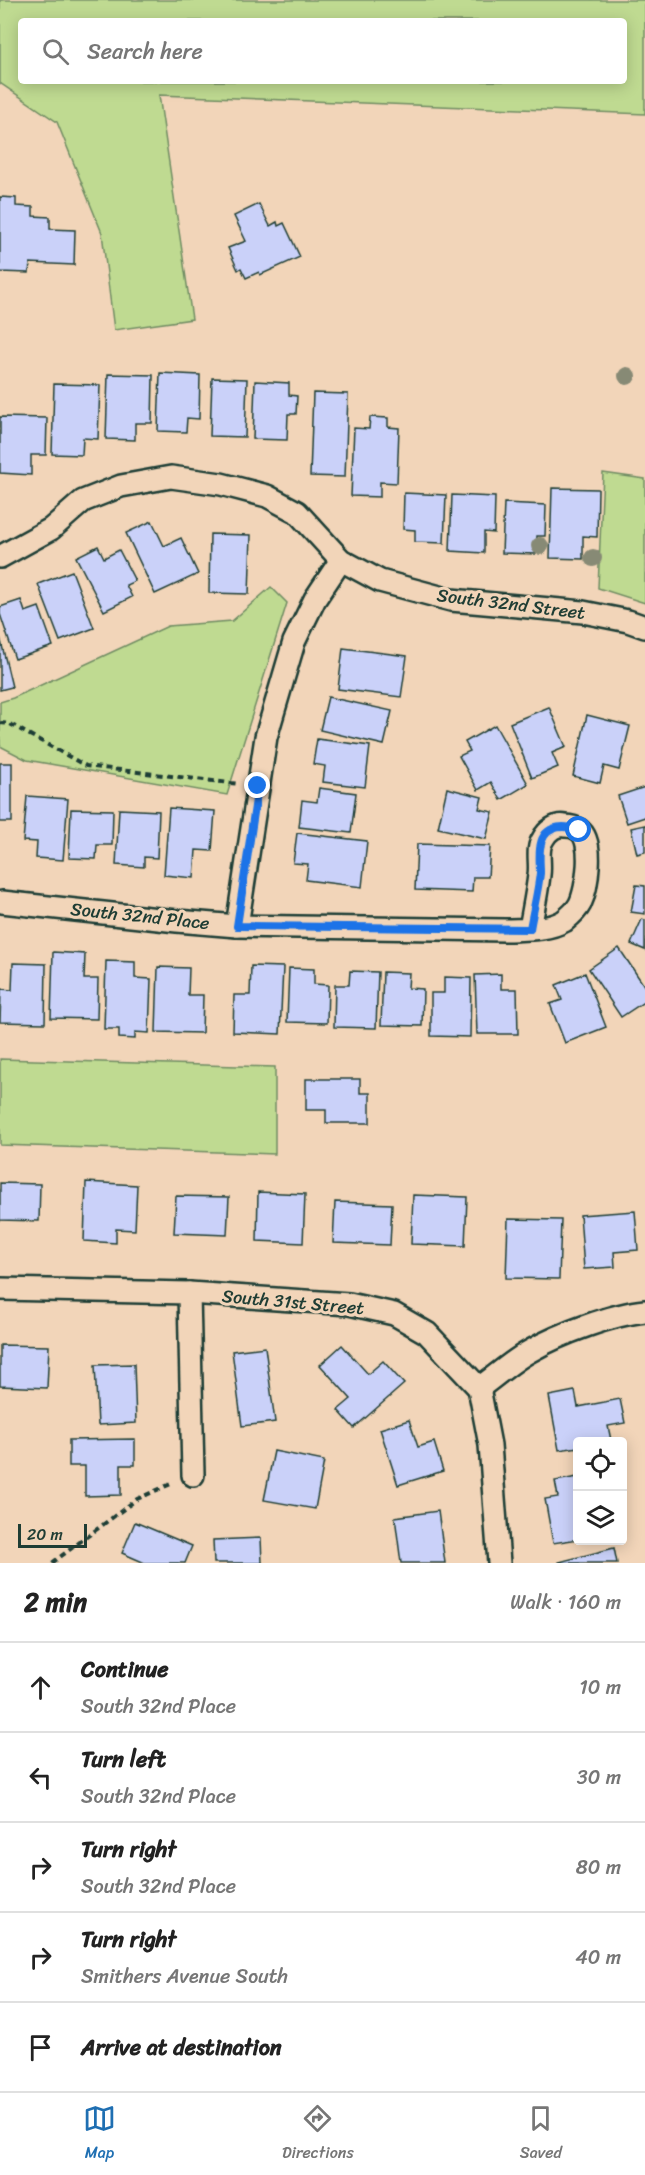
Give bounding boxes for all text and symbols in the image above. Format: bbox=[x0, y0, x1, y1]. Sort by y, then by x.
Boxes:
search box bbox=[18, 18, 627, 84]
text: Search here bbox=[87, 32, 203, 71]
icon: search bbox=[39, 35, 72, 68]
street label: South 32nd Street bbox=[435, 579, 587, 629]
route end bbox=[244, 772, 270, 798]
route start bbox=[565, 816, 591, 842]
street label: South 32nd Place bbox=[69, 893, 211, 939]
street label: South 31st Street bbox=[221, 1280, 366, 1324]
map controls bbox=[573, 1437, 627, 1545]
button: locate bbox=[573, 1437, 627, 1491]
button: layers bbox=[573, 1491, 627, 1545]
text: 20 m bbox=[27, 1520, 63, 1549]
scale bar bbox=[18, 1521, 87, 1548]
text: 2 min bbox=[24, 1579, 87, 1625]
text: Walk · 160 m bbox=[510, 1585, 621, 1620]
text: Continue bbox=[81, 1650, 169, 1689]
text: 10 m bbox=[579, 1670, 621, 1705]
icon: ahead bbox=[24, 1671, 57, 1704]
text: South 32nd Place bbox=[81, 1689, 236, 1724]
text: Turn left bbox=[81, 1740, 166, 1779]
text: 30 m bbox=[577, 1760, 621, 1795]
icon: left bbox=[24, 1761, 57, 1794]
text: South 32nd Place bbox=[81, 1779, 236, 1814]
text: Turn right bbox=[81, 1830, 176, 1869]
text: 80 m bbox=[576, 1850, 621, 1885]
icon: right bbox=[24, 1851, 57, 1884]
text: South 32nd Place bbox=[81, 1869, 236, 1904]
text: Turn right bbox=[81, 1920, 176, 1959]
text: 40 m bbox=[575, 1940, 621, 1975]
icon: right bbox=[24, 1941, 57, 1974]
text: Smithers Avenue South bbox=[81, 1959, 288, 1994]
text: Arrive at destination bbox=[81, 2028, 282, 2067]
icon: arrive bbox=[24, 2031, 57, 2064]
tab: Map bbox=[83, 2102, 116, 2167]
tab: Directions bbox=[282, 2102, 354, 2167]
tab: Saved bbox=[520, 2102, 562, 2167]

